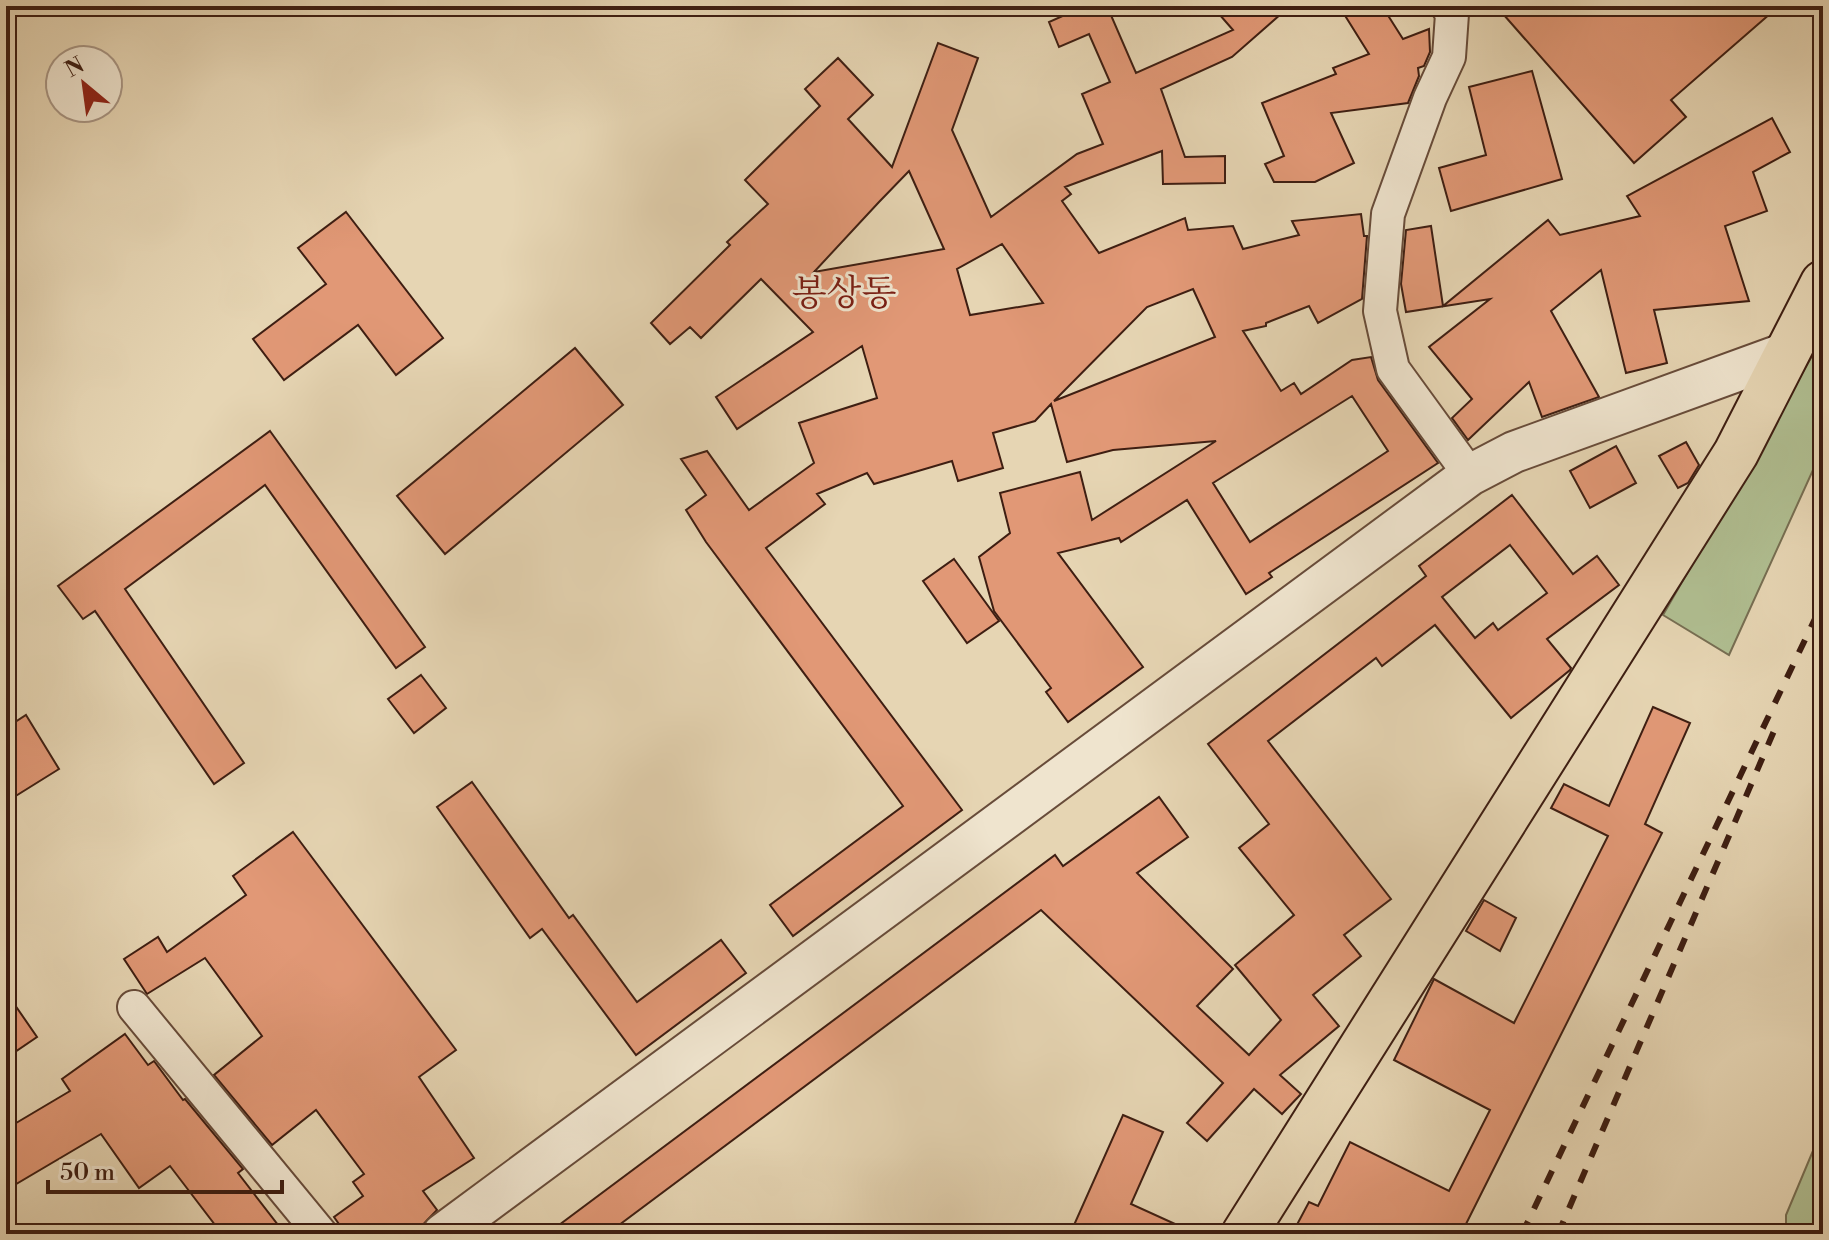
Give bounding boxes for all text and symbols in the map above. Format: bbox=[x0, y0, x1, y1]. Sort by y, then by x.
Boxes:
north arrow bbox=[44, 44, 124, 124]
text: N bbox=[61, 52, 90, 84]
district label: 봉상동 bbox=[792, 272, 896, 317]
scale bar bbox=[48, 1144, 282, 1194]
text: 50 m bbox=[60, 1158, 115, 1188]

